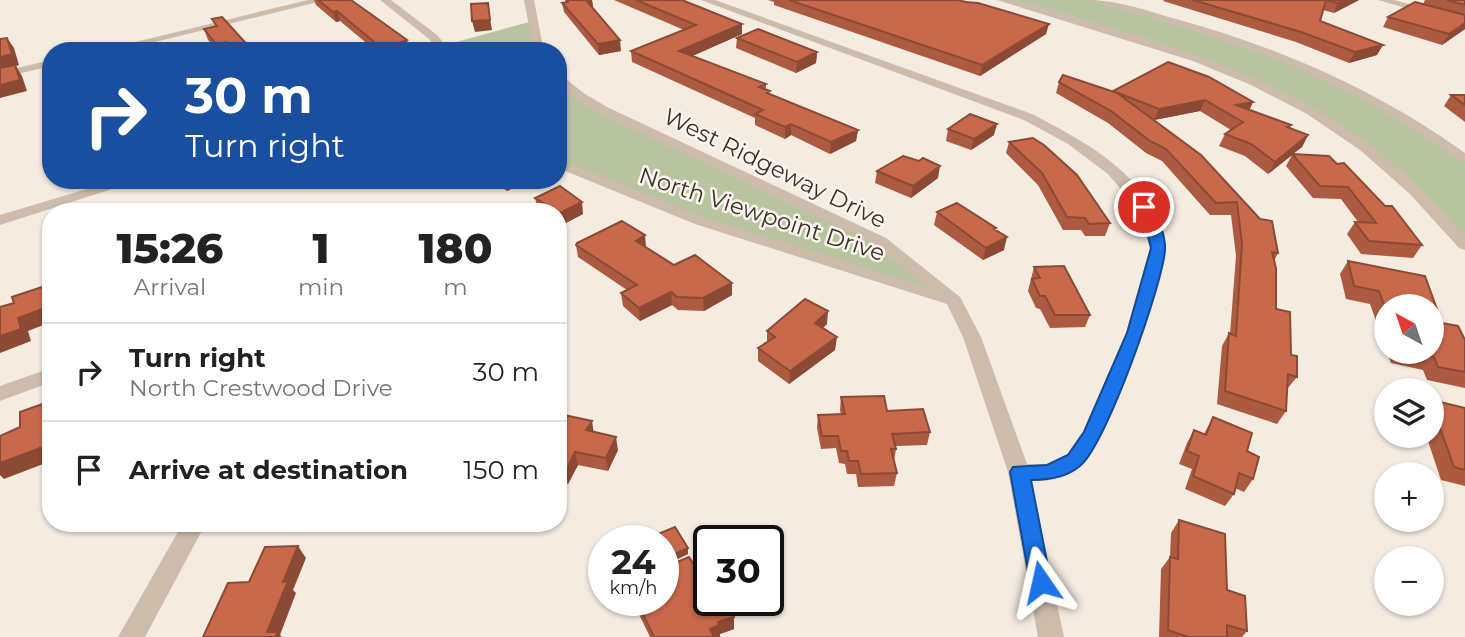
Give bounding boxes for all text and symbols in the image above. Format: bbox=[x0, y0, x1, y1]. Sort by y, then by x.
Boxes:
text: 30 m bbox=[185, 66, 313, 125]
icon: right bbox=[70, 70, 161, 161]
street label: West Ridgeway Drive bbox=[659, 102, 891, 234]
text: Turn right bbox=[185, 126, 345, 165]
street label: North Viewpoint Drive bbox=[636, 161, 888, 267]
pin bbox=[1114, 177, 1174, 237]
icon: arrive bbox=[1125, 188, 1163, 226]
text: 15:26 bbox=[117, 222, 223, 274]
text: 1 bbox=[312, 222, 329, 274]
text: 180 bbox=[419, 222, 492, 274]
text: Arrival bbox=[134, 273, 206, 301]
text: min bbox=[298, 273, 344, 301]
text: m bbox=[443, 273, 468, 301]
north arrow bbox=[1374, 294, 1444, 364]
map controls bbox=[1374, 294, 1444, 616]
text: Turn right bbox=[129, 342, 265, 374]
icon: right bbox=[70, 353, 108, 391]
text: 30 m bbox=[473, 356, 539, 388]
text: North Crestwood Drive bbox=[129, 374, 393, 402]
button: layers bbox=[1374, 378, 1444, 448]
icon: arrive bbox=[70, 451, 108, 489]
text: Arrive at destination bbox=[129, 454, 408, 486]
text: 150 m bbox=[463, 454, 539, 486]
button: + bbox=[1374, 462, 1444, 532]
speed limit sign: 30 bbox=[693, 525, 784, 616]
text: 24 bbox=[611, 540, 656, 583]
position arrow bbox=[1004, 545, 1078, 619]
button: − bbox=[1374, 546, 1444, 616]
text: km/h bbox=[609, 577, 658, 599]

